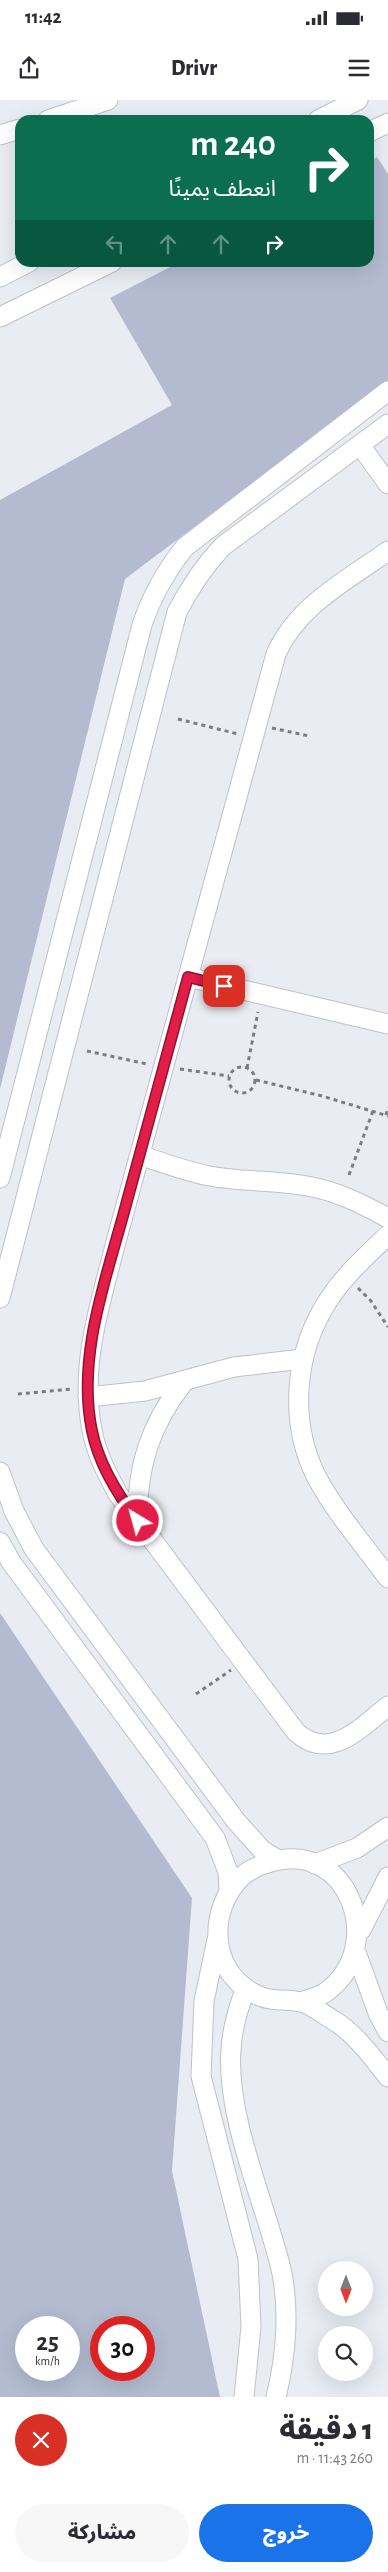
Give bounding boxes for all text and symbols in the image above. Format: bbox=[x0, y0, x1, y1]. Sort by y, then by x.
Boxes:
text: 11:42 bbox=[25, 8, 62, 27]
icon: share bbox=[15, 54, 43, 82]
icon: menu bbox=[345, 54, 373, 82]
text: Drivr bbox=[171, 57, 217, 79]
text: 240 m bbox=[190, 127, 276, 162]
icon: right bbox=[294, 135, 359, 200]
text: انعطف يمينًا bbox=[169, 178, 276, 200]
icon: left bbox=[101, 230, 129, 258]
icon: ahead bbox=[154, 230, 182, 258]
icon: ahead bbox=[207, 230, 235, 258]
icon: right bbox=[260, 230, 288, 258]
pin bbox=[203, 965, 245, 1007]
icon: arrive bbox=[210, 972, 238, 1000]
position arrow bbox=[111, 1494, 163, 1546]
north arrow bbox=[318, 2261, 372, 2316]
map controls bbox=[318, 2261, 373, 2381]
speed limit sign: 30 bbox=[90, 2316, 155, 2381]
button: search bbox=[318, 2326, 373, 2381]
text: 25 bbox=[36, 2330, 59, 2355]
text: km/h bbox=[35, 2355, 60, 2367]
button: close bbox=[15, 2414, 67, 2466]
text: 1 دقيقة bbox=[279, 2415, 373, 2445]
text: 260 m · 11:43 bbox=[296, 2450, 373, 2466]
button: مشاركة bbox=[15, 2504, 189, 2562]
button: خروج bbox=[199, 2504, 373, 2562]

